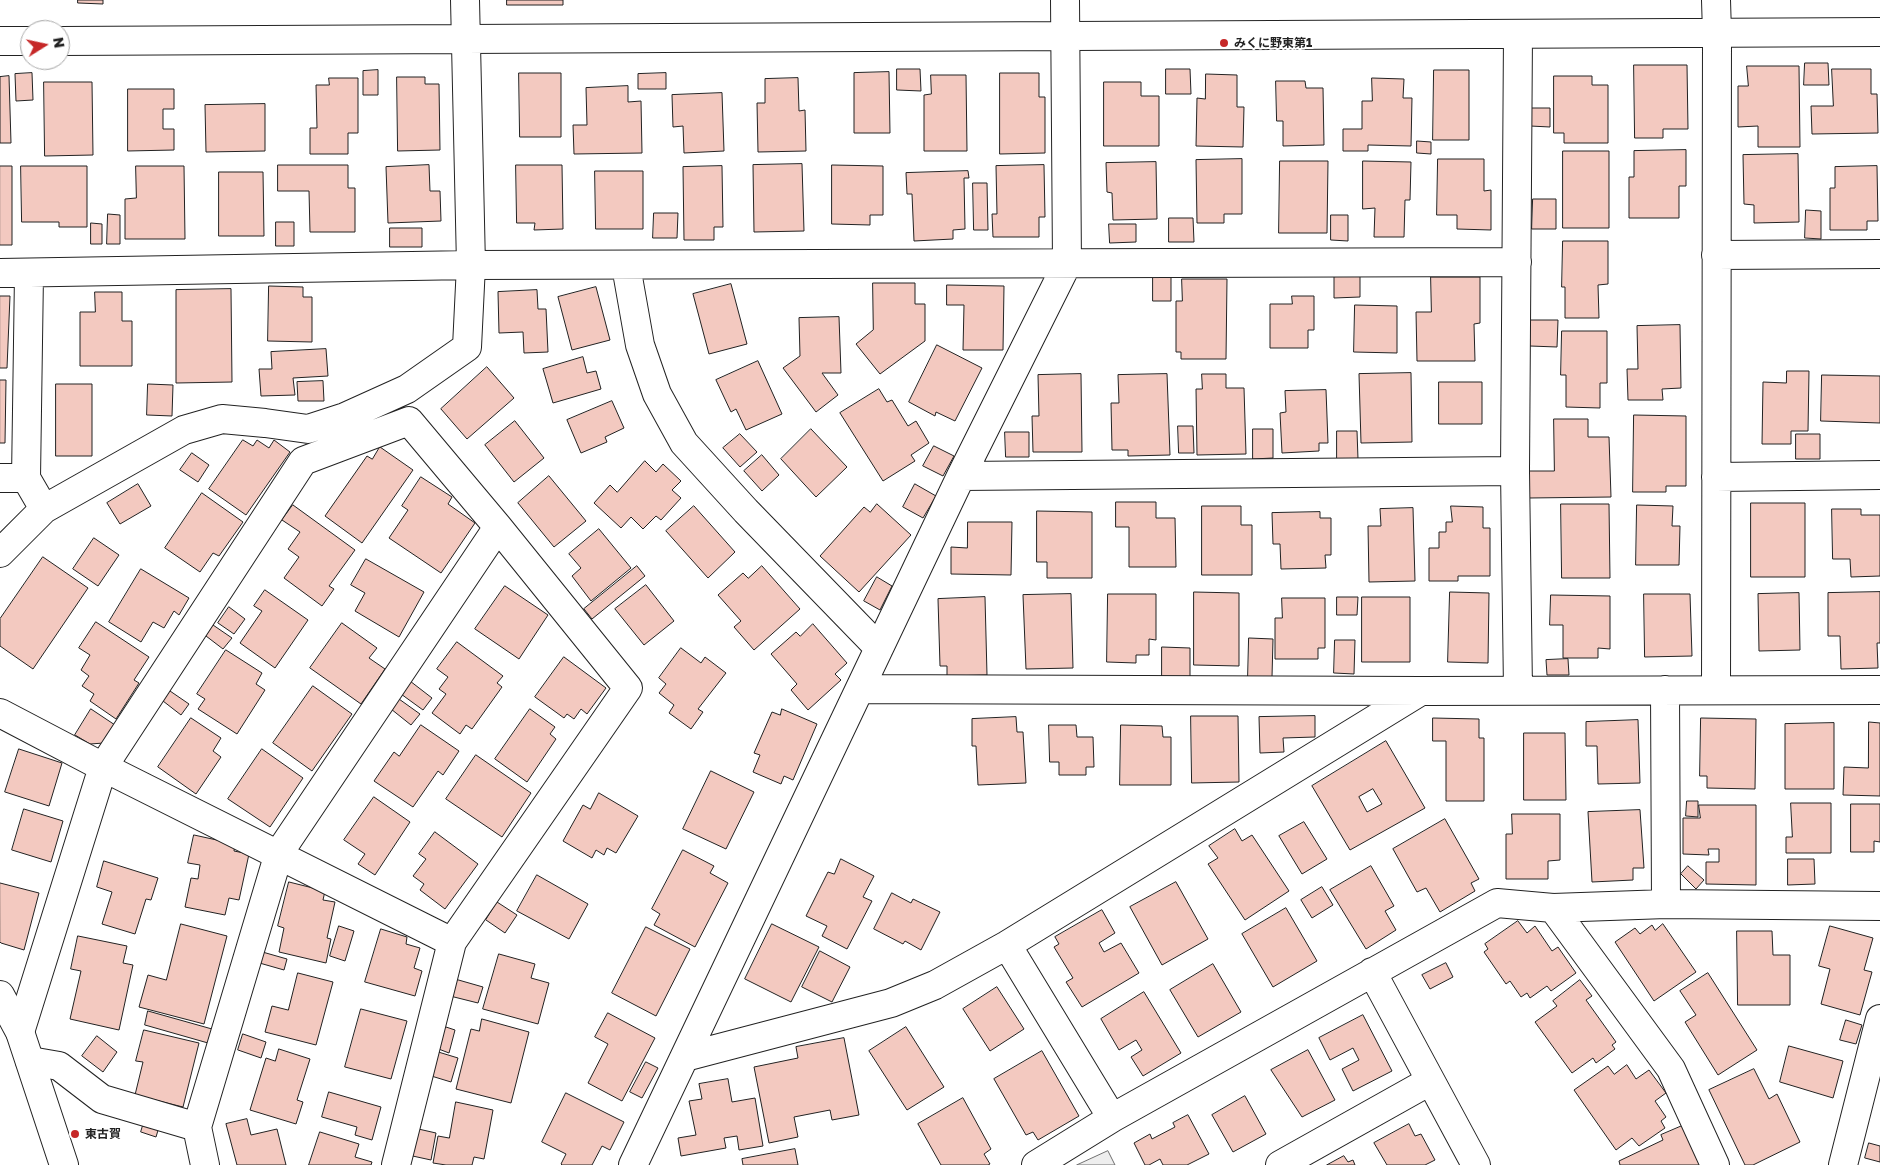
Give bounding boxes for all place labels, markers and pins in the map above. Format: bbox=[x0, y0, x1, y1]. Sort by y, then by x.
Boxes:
place label: みくに野東第1 bbox=[1234, 36, 1312, 50]
marker: みくに野東第1 bbox=[1218, 37, 1230, 49]
place label: 東古賀 bbox=[85, 1127, 121, 1141]
marker: 東古賀 bbox=[69, 1128, 81, 1140]

